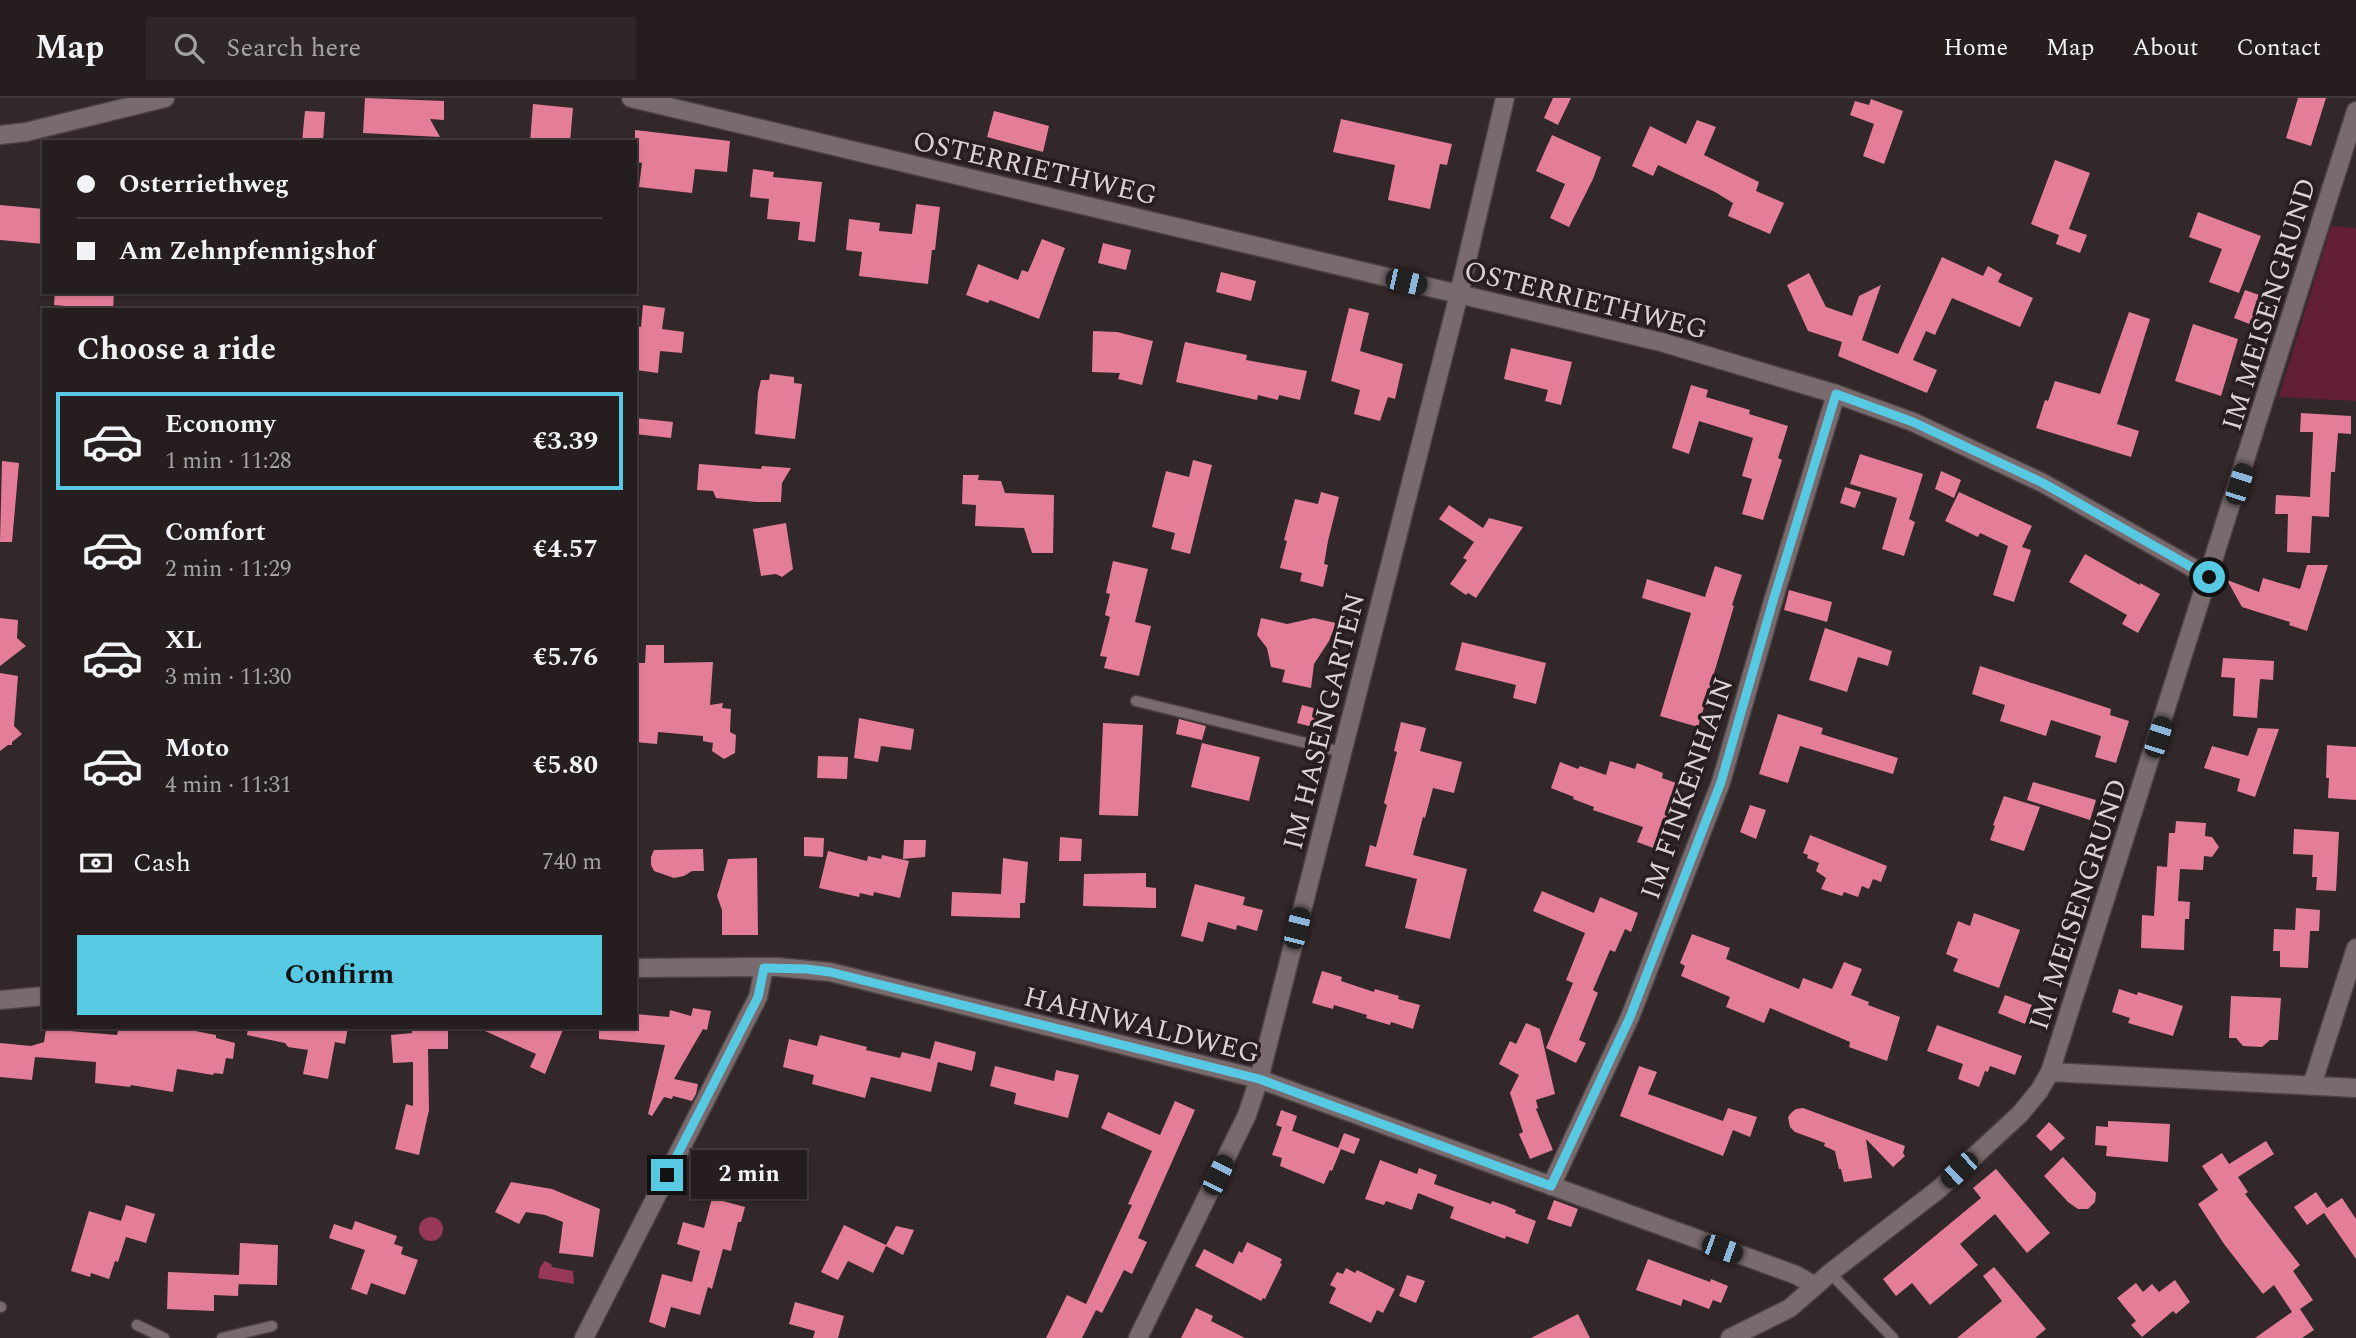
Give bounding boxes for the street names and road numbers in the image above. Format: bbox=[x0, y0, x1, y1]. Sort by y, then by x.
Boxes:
street label: OSTERRIETHWEG bbox=[908, 119, 1161, 217]
street label: IM MEISENGRUND bbox=[2211, 173, 2328, 436]
street label: OSTERRIETHWEG bbox=[1459, 249, 1712, 352]
street label: IM HASENGARTEN bbox=[1272, 588, 1377, 854]
street label: IM FINKENHAIN bbox=[1629, 672, 1746, 905]
street label: IM MEISENGRUND bbox=[2017, 773, 2139, 1036]
street label: HAHNWALDWEG bbox=[1019, 975, 1264, 1076]

